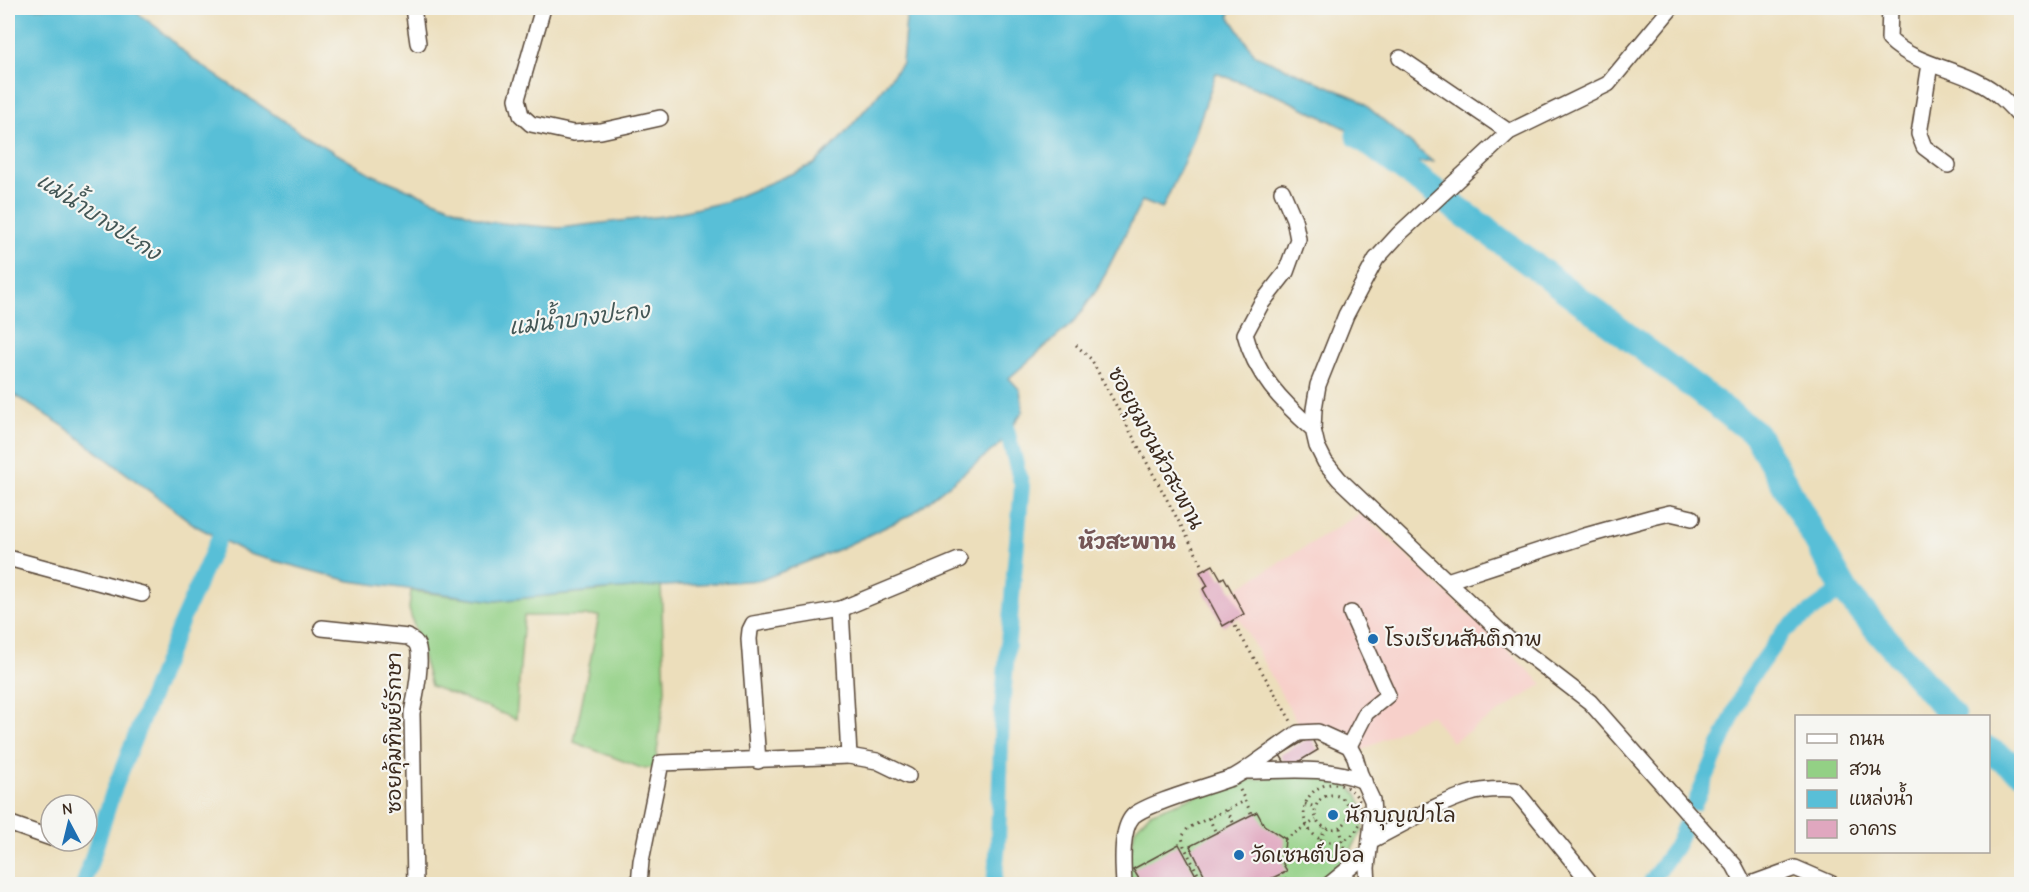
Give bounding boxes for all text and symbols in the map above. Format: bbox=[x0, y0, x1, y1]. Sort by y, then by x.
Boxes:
water label: แม่น้ำบางปะกง bbox=[32, 161, 171, 267]
water label: แม่น้ำบางปะกง bbox=[506, 289, 653, 341]
street label: ซอยชุมชนหัวสะพาน bbox=[1100, 363, 1209, 535]
district label: หัวสะพาน bbox=[1078, 529, 1176, 555]
place label: โรงเรียนสันติภาพ bbox=[1385, 626, 1542, 651]
marker: โรงเรียนสันติภาพ bbox=[1366, 632, 1380, 646]
street label: ซอยคุ้มทิพย์รักษา bbox=[381, 652, 410, 814]
legend bbox=[1795, 715, 1990, 853]
text: ถนน bbox=[1849, 729, 1884, 750]
text: สวน bbox=[1849, 759, 1881, 780]
text: แหล่งน้ำ bbox=[1849, 782, 1913, 810]
north arrow bbox=[39, 793, 99, 853]
text: N bbox=[61, 800, 74, 819]
place label: นักบุญเปาโล bbox=[1345, 802, 1456, 831]
marker: นักบุญเปาโล bbox=[1326, 808, 1340, 822]
text: อาคาร bbox=[1849, 819, 1897, 840]
place label: วัดเซนต์ปอล bbox=[1251, 842, 1364, 867]
marker: วัดเซนต์ปอล bbox=[1232, 848, 1246, 862]

